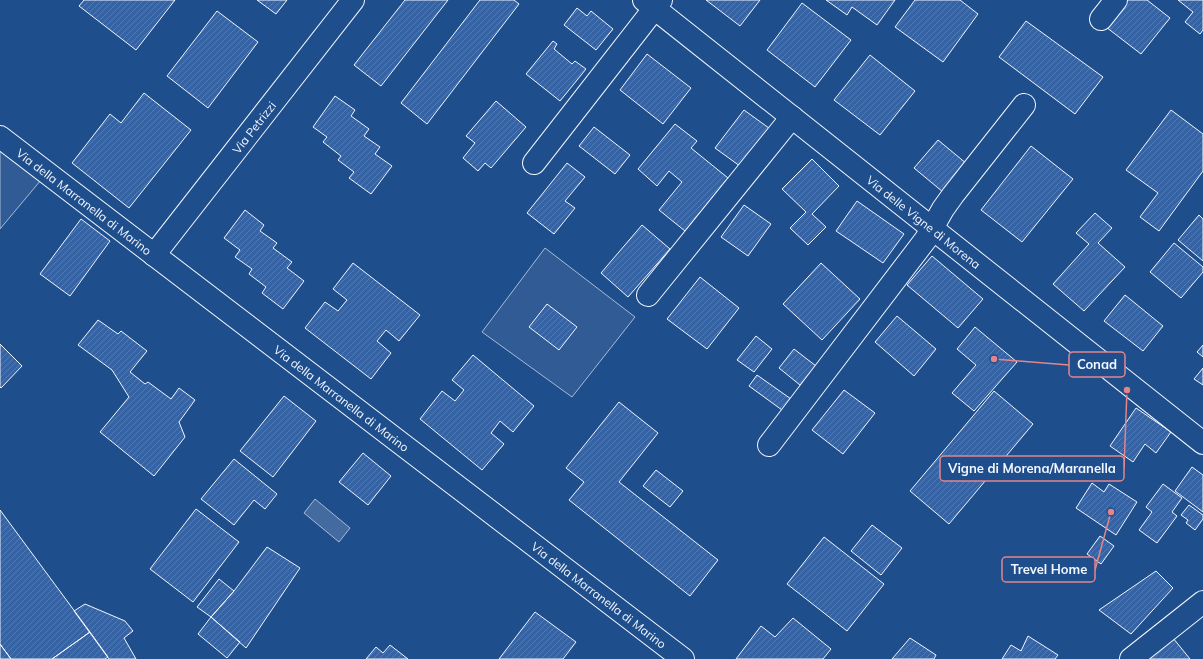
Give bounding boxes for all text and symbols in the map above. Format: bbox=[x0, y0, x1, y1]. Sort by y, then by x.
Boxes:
street label: Via Petrizzi bbox=[229, 98, 279, 157]
street label: Via della Marranella di Marino bbox=[14, 145, 155, 258]
street label: Via delle Vigne di Morena bbox=[864, 172, 984, 272]
street label: Via della Marranella di Marino bbox=[271, 342, 412, 455]
callout: Conad bbox=[1069, 352, 1125, 377]
text: Conad bbox=[1077, 356, 1117, 372]
callout: Vigne di Morena/Maranella bbox=[940, 456, 1124, 481]
text: Vigne di Morena/Maranella bbox=[947, 460, 1116, 476]
street label: Via della Marranella di Marino bbox=[528, 538, 670, 651]
callout: Trevel Home bbox=[1002, 557, 1095, 582]
text: Trevel Home bbox=[1011, 561, 1087, 577]

